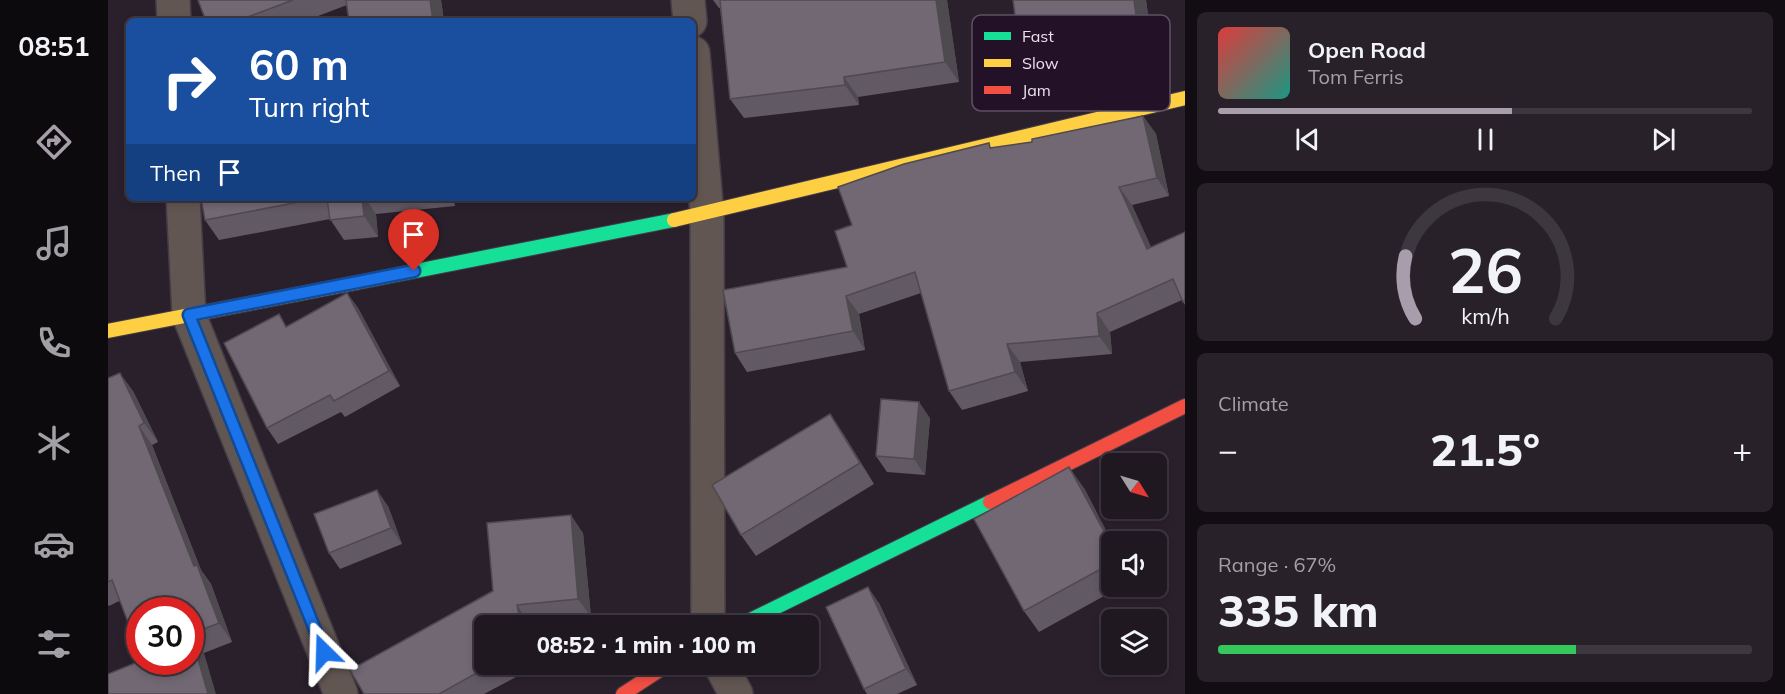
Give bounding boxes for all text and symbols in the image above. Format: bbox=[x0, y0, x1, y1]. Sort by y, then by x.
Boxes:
legend bbox=[972, 15, 1170, 111]
text: Fast bbox=[1022, 26, 1054, 46]
text: 08:51 bbox=[18, 29, 90, 63]
text: Open Road bbox=[1308, 36, 1426, 64]
text: 60 m bbox=[249, 38, 349, 91]
icon: right bbox=[150, 42, 228, 120]
text: Slow bbox=[1022, 53, 1059, 73]
text: Tom Ferris bbox=[1308, 64, 1404, 89]
text: Jam bbox=[1022, 80, 1051, 100]
text: Turn right bbox=[249, 90, 369, 124]
icon: directions bbox=[33, 121, 75, 163]
icon: previous bbox=[1291, 123, 1324, 156]
icon: pause bbox=[1469, 123, 1502, 156]
icon: next bbox=[1647, 123, 1680, 156]
icon: arrive bbox=[213, 156, 246, 189]
text: Then bbox=[150, 159, 201, 187]
pin bbox=[388, 209, 439, 271]
icon: arrive bbox=[397, 218, 430, 251]
icon: music bbox=[33, 222, 75, 264]
text: 26 bbox=[1448, 230, 1522, 309]
text: km/h bbox=[1461, 302, 1509, 329]
icon: phone bbox=[33, 322, 75, 364]
text: Climate bbox=[1218, 391, 1289, 416]
text: 21.5° bbox=[1430, 421, 1540, 477]
icon: climate bbox=[33, 422, 75, 464]
text: − bbox=[1218, 429, 1238, 470]
text: + bbox=[1732, 429, 1752, 470]
north arrow bbox=[1101, 453, 1167, 519]
map controls bbox=[1101, 453, 1167, 675]
icon: car bbox=[33, 523, 75, 565]
button: sound bbox=[1101, 531, 1167, 597]
text: Range · 67% bbox=[1218, 552, 1336, 577]
text: 335 km bbox=[1218, 582, 1379, 638]
speed limit sign: 30 bbox=[126, 597, 204, 675]
button: layers bbox=[1101, 609, 1167, 675]
position arrow bbox=[292, 620, 356, 684]
icon: filters bbox=[33, 623, 75, 665]
text: 08:52 · 1 min · 100 m bbox=[537, 631, 756, 659]

